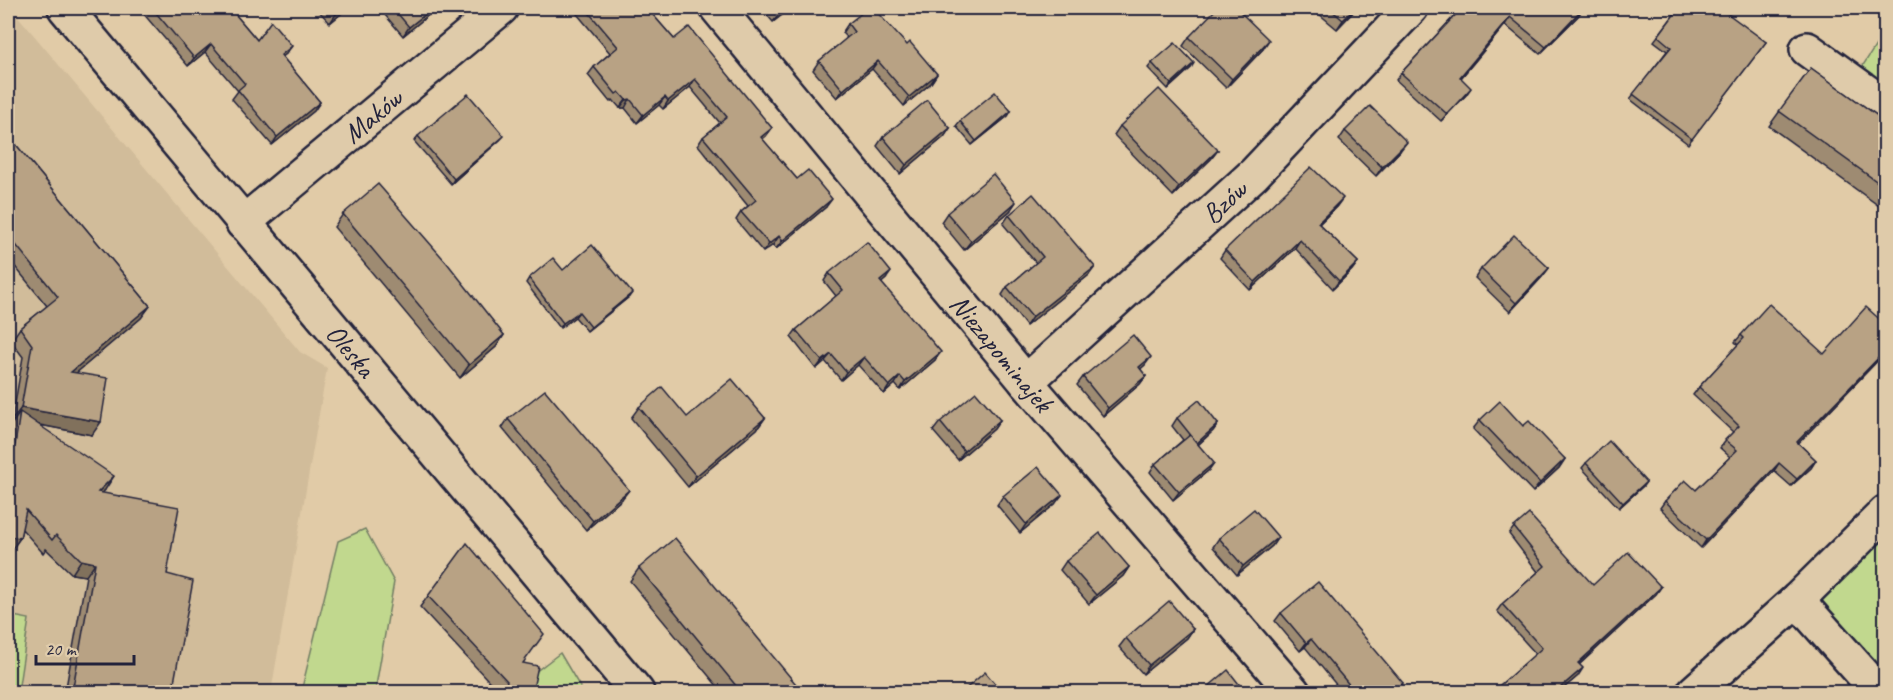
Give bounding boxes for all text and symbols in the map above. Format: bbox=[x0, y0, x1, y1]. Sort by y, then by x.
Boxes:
street label: Maków bbox=[335, 79, 411, 150]
street label: Bzów bbox=[1194, 170, 1256, 231]
street label: Niezapominajek bbox=[943, 286, 1062, 420]
street label: Oleska bbox=[319, 316, 385, 385]
scale bar bbox=[36, 628, 134, 666]
text: 20 m bbox=[45, 638, 78, 660]

